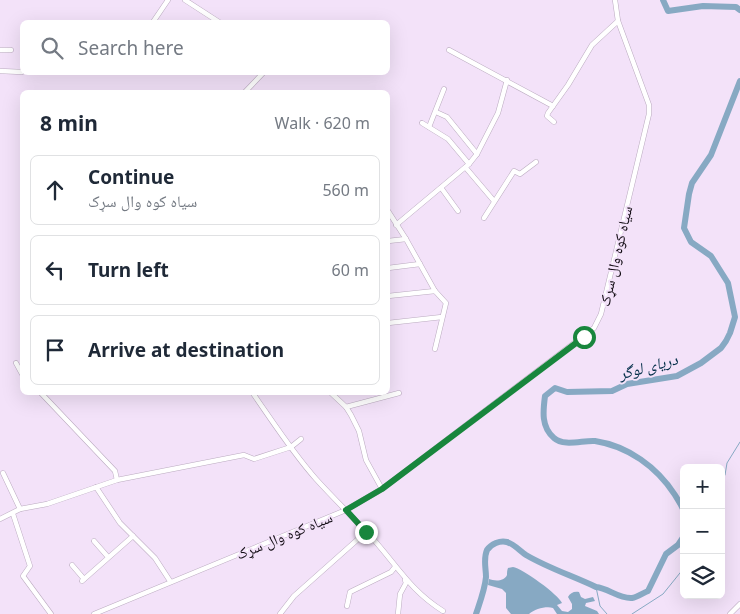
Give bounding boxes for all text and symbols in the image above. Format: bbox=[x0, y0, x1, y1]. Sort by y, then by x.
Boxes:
search box bbox=[20, 20, 390, 75]
icon: search bbox=[38, 34, 66, 62]
text: Search here bbox=[78, 35, 184, 61]
text: 8 min bbox=[40, 109, 98, 137]
text: Walk · 620 m bbox=[275, 112, 370, 134]
text: Continue bbox=[88, 164, 174, 190]
icon: ahead bbox=[41, 176, 69, 204]
text: 560 m bbox=[322, 179, 369, 201]
text: سیاه کوه وال سړک bbox=[88, 190, 197, 212]
street label: سیاه کوه وال سړک bbox=[594, 204, 637, 308]
icon: left bbox=[41, 256, 69, 284]
text: Turn left bbox=[88, 257, 169, 283]
text: 60 m bbox=[332, 259, 369, 281]
route start bbox=[573, 326, 596, 349]
icon: arrive bbox=[41, 336, 69, 364]
text: Arrive at destination bbox=[88, 337, 284, 363]
water label: دریای لوگر bbox=[615, 347, 680, 385]
map controls bbox=[680, 464, 725, 599]
button: + bbox=[680, 464, 725, 509]
street label: سیاه کوه وال سړک bbox=[233, 506, 336, 564]
button: − bbox=[680, 509, 725, 554]
route end bbox=[355, 521, 378, 544]
button: layers bbox=[680, 554, 725, 599]

